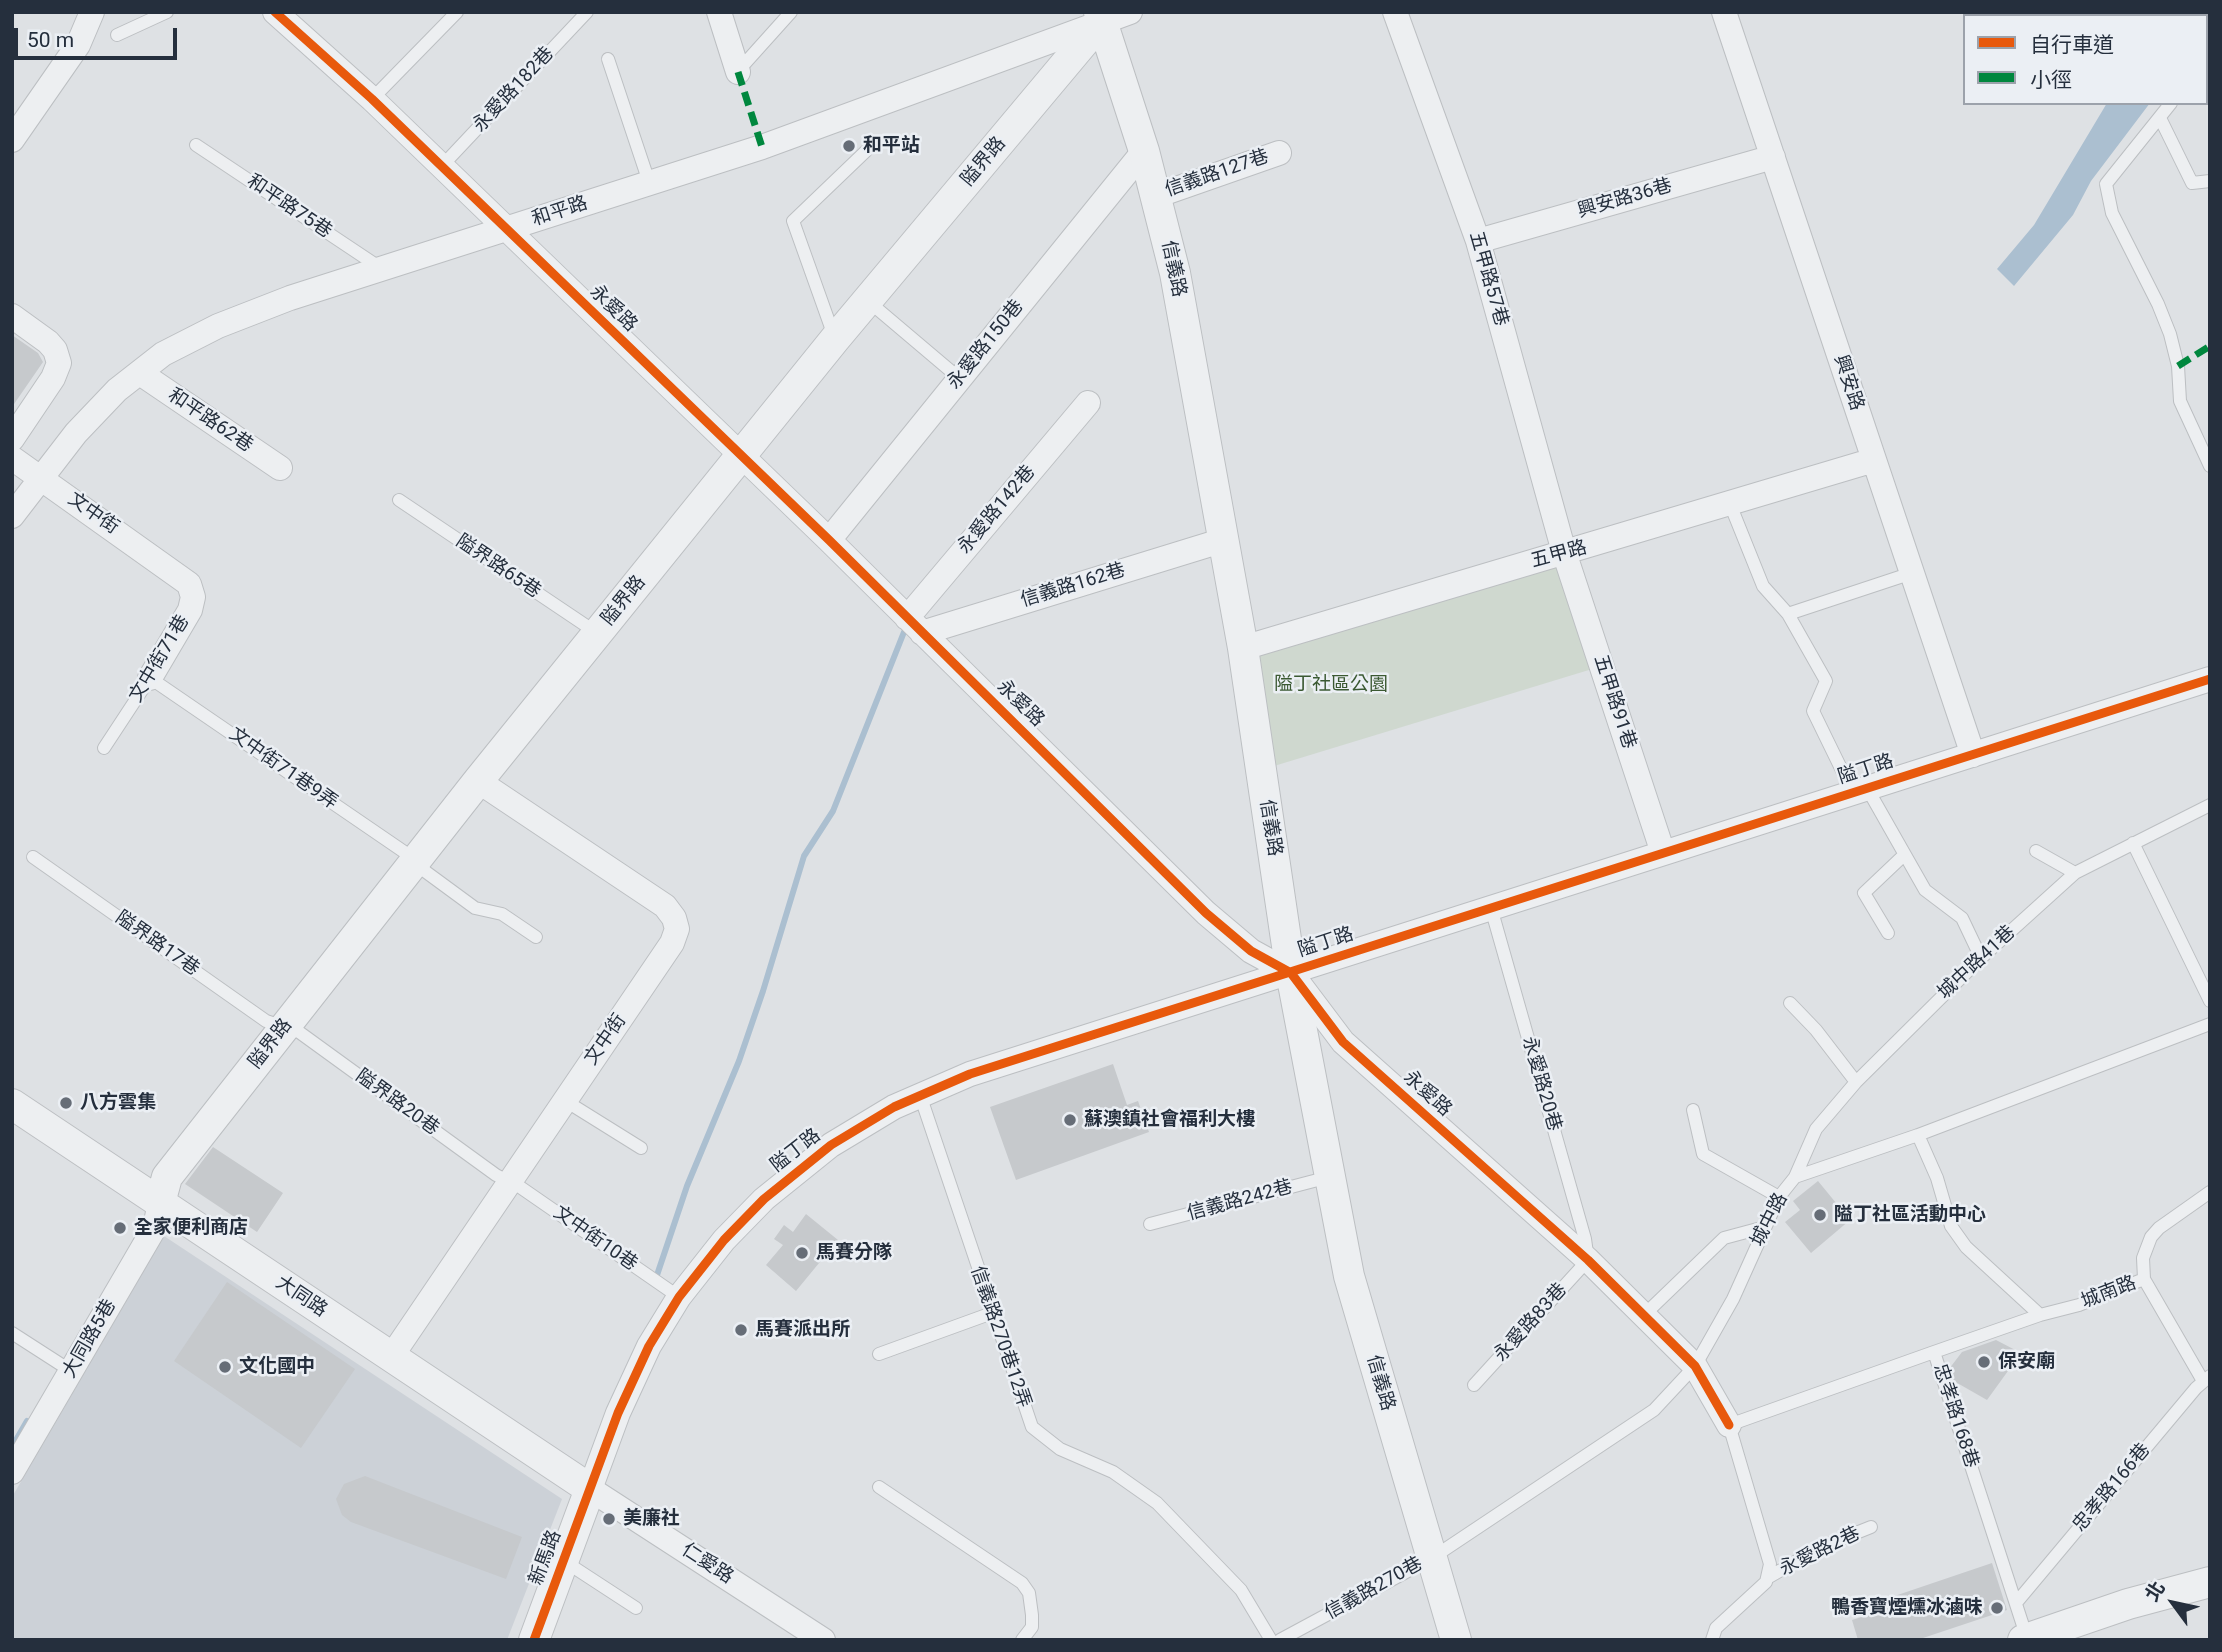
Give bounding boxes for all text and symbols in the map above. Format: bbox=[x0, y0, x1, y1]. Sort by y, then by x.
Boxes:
scale bar bbox=[18, 14, 180, 58]
legend bbox=[1963, 14, 2208, 105]
text: 50 m bbox=[27, 28, 74, 52]
text: 自行車道 bbox=[2030, 33, 2114, 57]
street label: 永愛路182巷 bbox=[469, 43, 559, 137]
text: 小徑 bbox=[2030, 68, 2072, 92]
street label: 隘界路 bbox=[957, 133, 1011, 191]
place label: 和平站 bbox=[863, 135, 920, 157]
marker: 和平站 bbox=[841, 138, 857, 154]
street label: 信義路127巷 bbox=[1162, 146, 1272, 202]
street label: 和平路75巷 bbox=[242, 170, 336, 244]
street label: 興安路36巷 bbox=[1575, 175, 1675, 223]
street label: 和平路 bbox=[529, 192, 591, 232]
street label: 五甲路57巷 bbox=[1464, 229, 1512, 329]
street label: 信義路 bbox=[1156, 239, 1190, 299]
street label: 永愛路 bbox=[585, 281, 641, 337]
street label: 永愛路150巷 bbox=[943, 296, 1029, 394]
street label: 興安路 bbox=[1828, 352, 1868, 414]
street label: 和平路62巷 bbox=[163, 384, 257, 458]
street label: 永愛路142巷 bbox=[954, 461, 1040, 559]
street label: 文中街 bbox=[63, 488, 123, 540]
street label: 隘界路65巷 bbox=[451, 530, 545, 604]
street label: 五甲路 bbox=[1529, 537, 1589, 573]
street label: 信義路162巷 bbox=[1018, 559, 1128, 613]
street label: 隘界路 bbox=[597, 572, 651, 630]
street label: 文中街71巷 bbox=[125, 611, 195, 707]
street label: 五甲路91巷 bbox=[1588, 652, 1640, 752]
park label: 隘丁社區公園 bbox=[1274, 674, 1388, 696]
street label: 永愛路 bbox=[992, 676, 1048, 732]
street label: 文中街71巷9弄 bbox=[224, 723, 342, 815]
street label: 隘丁路 bbox=[1835, 750, 1897, 790]
street label: 信義路 bbox=[1254, 798, 1286, 858]
street label: 隘界路17巷 bbox=[111, 907, 203, 981]
street label: 城中路41巷 bbox=[1934, 921, 2020, 1005]
street label: 隘丁路 bbox=[1295, 923, 1357, 963]
street label: 文中街 bbox=[580, 1010, 632, 1070]
street label: 隘界路 bbox=[244, 1015, 298, 1073]
street label: 永愛路20巷 bbox=[1517, 1034, 1565, 1134]
street label: 隘界路20巷 bbox=[351, 1065, 443, 1141]
street label: 永愛路 bbox=[1398, 1066, 1456, 1122]
place label: 八方雲集 bbox=[80, 1092, 156, 1114]
marker: 八方雲集 bbox=[58, 1095, 74, 1111]
place label: 蘇澳鎮社會福利大樓 bbox=[1084, 1109, 1255, 1131]
marker: 蘇澳鎮社會福利大樓 bbox=[1062, 1112, 1078, 1128]
street label: 隘丁路 bbox=[767, 1124, 825, 1178]
street label: 信義路242巷 bbox=[1185, 1176, 1295, 1226]
street label: 城中路 bbox=[1747, 1189, 1793, 1251]
street label: 文中街10巷 bbox=[549, 1202, 641, 1276]
place label: 隘丁社區活動中心 bbox=[1834, 1204, 1986, 1226]
marker: 隘丁社區活動中心 bbox=[1812, 1207, 1828, 1223]
place label: 全家便利商店 bbox=[134, 1217, 248, 1239]
marker: 全家便利商店 bbox=[112, 1220, 128, 1236]
place label: 馬賽分隊 bbox=[816, 1242, 892, 1264]
marker: 馬賽分隊 bbox=[794, 1245, 810, 1261]
street label: 信義路270巷12弄 bbox=[965, 1263, 1035, 1411]
street label: 大同路 bbox=[271, 1272, 331, 1322]
street label: 城南路 bbox=[2078, 1272, 2140, 1314]
street label: 永愛路83巷 bbox=[1490, 1279, 1572, 1367]
street label: 大同路5巷 bbox=[58, 1296, 122, 1382]
place label: 馬賽派出所 bbox=[755, 1319, 850, 1341]
marker: 馬賽派出所 bbox=[733, 1322, 749, 1338]
place label: 保安廟 bbox=[1998, 1351, 2055, 1373]
street label: 信義路 bbox=[1361, 1352, 1399, 1414]
marker: 保安廟 bbox=[1976, 1354, 1992, 1370]
place label: 文化國中 bbox=[239, 1356, 315, 1378]
marker: 文化國中 bbox=[217, 1359, 233, 1375]
street label: 忠孝路168巷 bbox=[1927, 1361, 1983, 1471]
street label: 忠孝路166巷 bbox=[2069, 1439, 2155, 1537]
place label: 美廉社 bbox=[623, 1508, 680, 1530]
marker: 美廉社 bbox=[601, 1511, 617, 1527]
street label: 永愛路2巷 bbox=[1776, 1523, 1864, 1581]
street label: 新馬路 bbox=[525, 1527, 567, 1589]
street label: 仁愛路 bbox=[677, 1539, 737, 1589]
street label: 信義路270巷 bbox=[1321, 1553, 1427, 1625]
north arrow bbox=[2138, 1568, 2208, 1638]
text: 北 bbox=[2140, 1577, 2170, 1606]
place label: 鴨香寶煙燻冰滷味 bbox=[1831, 1597, 1983, 1619]
marker: 鴨香寶煙燻冰滷味 bbox=[1989, 1600, 2005, 1616]

